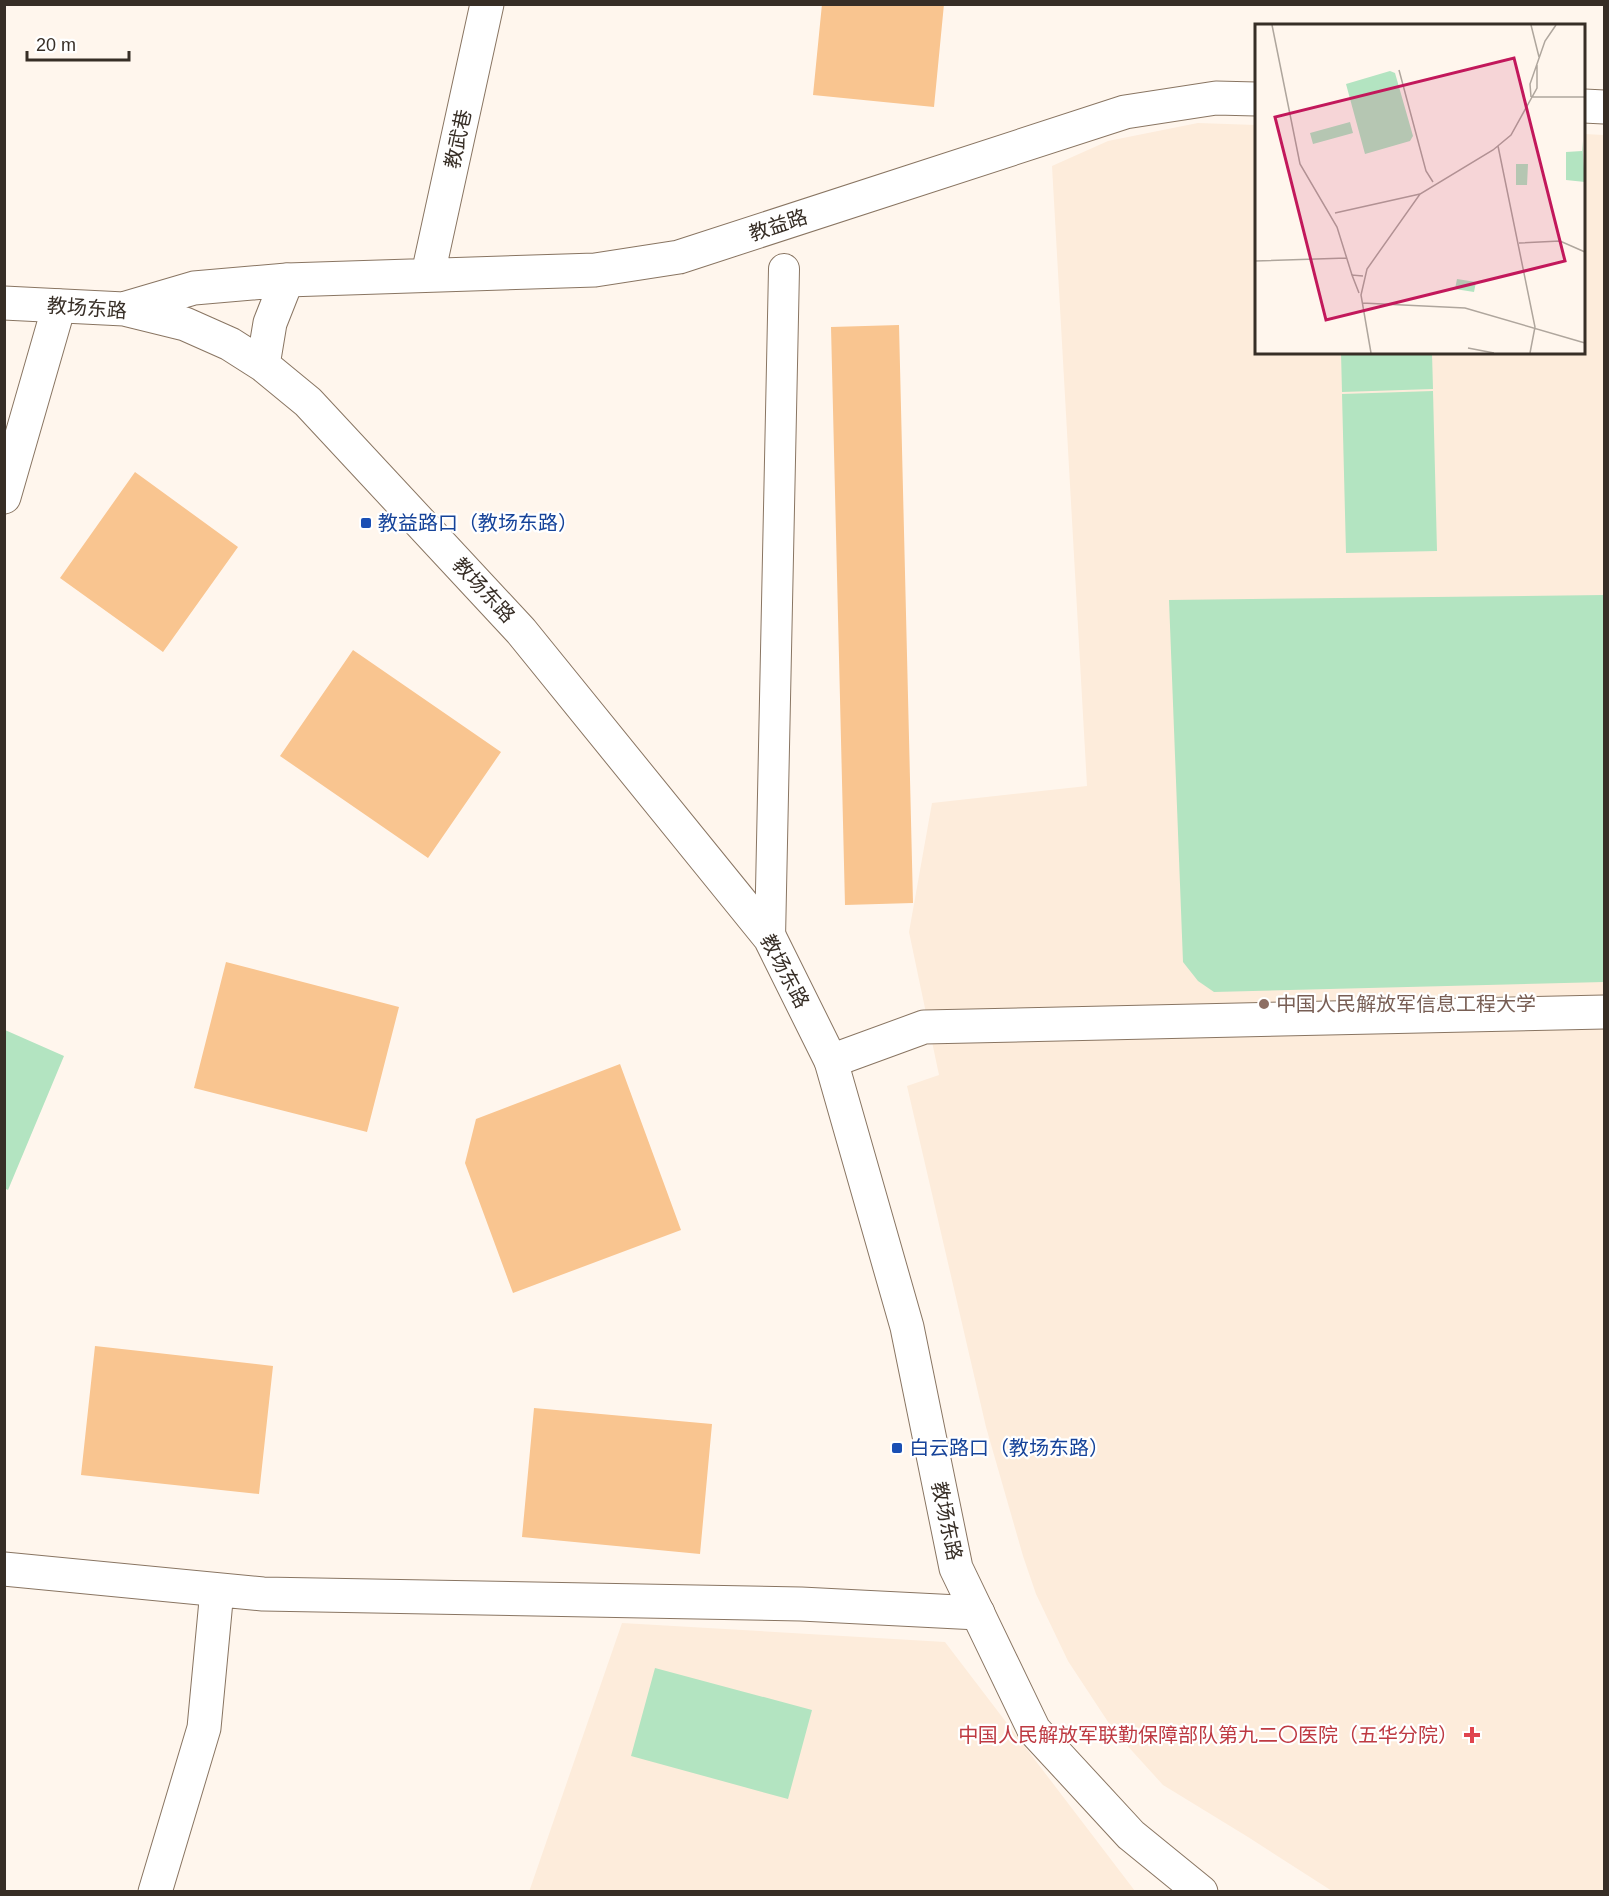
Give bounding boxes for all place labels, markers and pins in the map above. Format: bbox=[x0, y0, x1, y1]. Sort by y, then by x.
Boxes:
place label: 教益路口（教场东路） bbox=[378, 512, 578, 534]
marker: 教益路口（教场东路） bbox=[359, 516, 373, 530]
place label: 中国人民解放军信息工程大学 bbox=[1276, 993, 1536, 1015]
marker: 中国人民解放军信息工程大学 bbox=[1257, 997, 1271, 1011]
place label: 白云路口（教场东路） bbox=[909, 1437, 1109, 1459]
marker: 白云路口（教场东路） bbox=[890, 1441, 904, 1455]
place label: 中国人民解放军联勤保障部队第九二〇医院（五华分院） bbox=[958, 1724, 1458, 1746]
marker: 中国人民解放军联勤保障部队第九二〇医院（五华分院） bbox=[1463, 1726, 1481, 1744]

